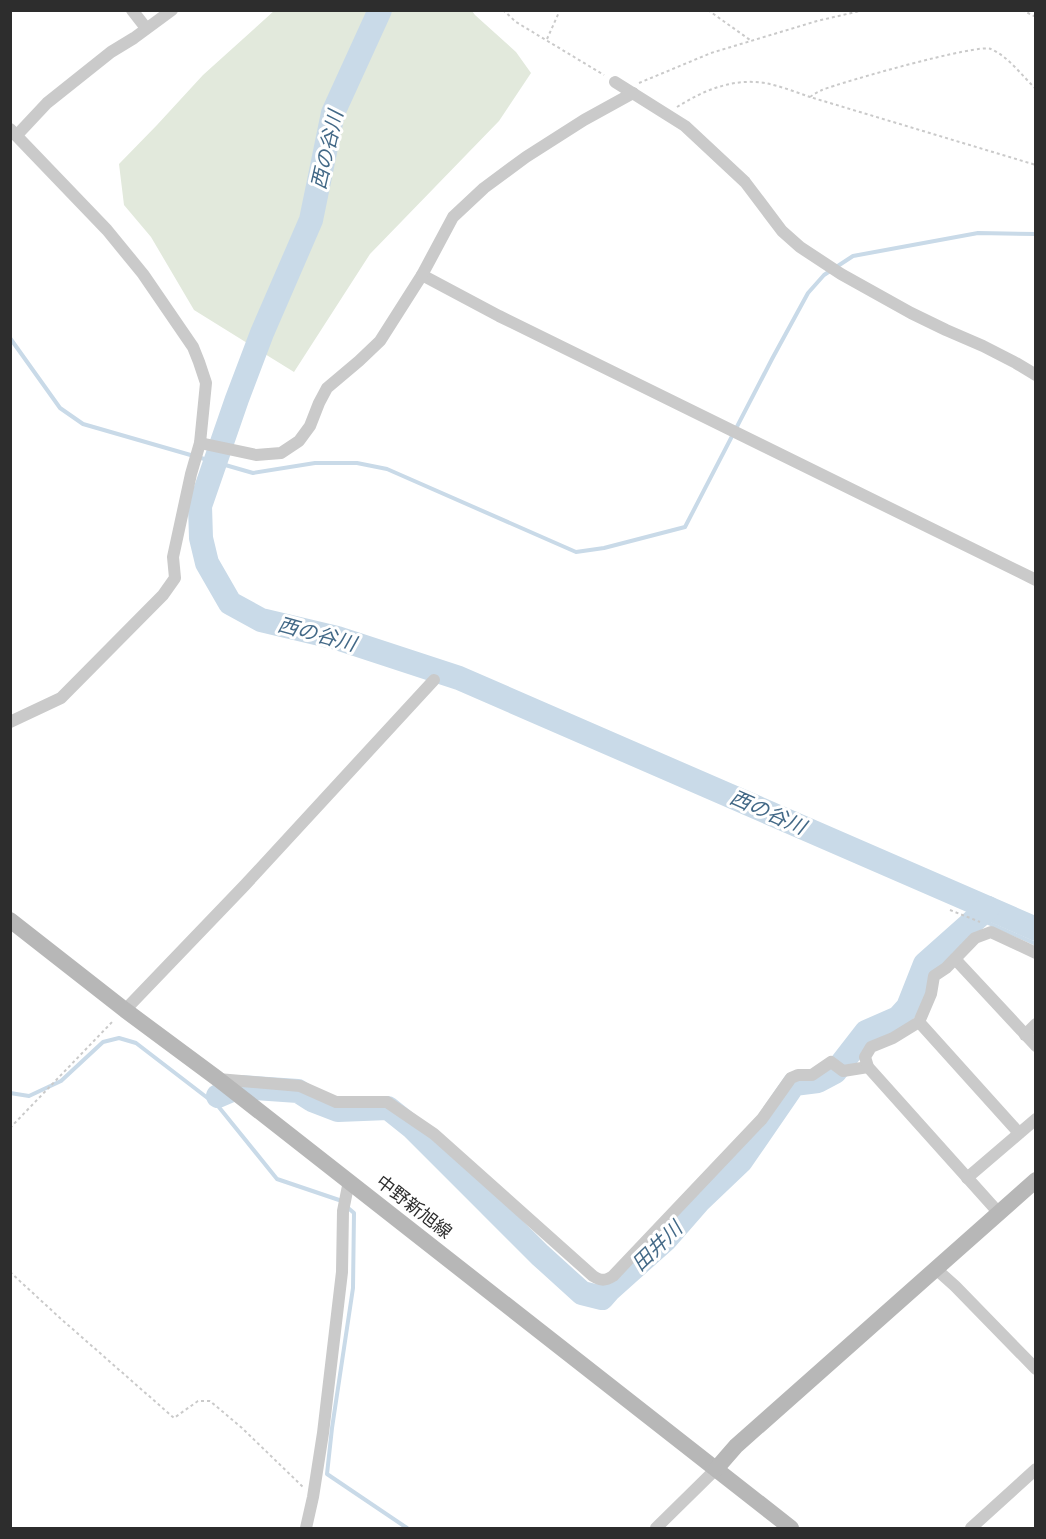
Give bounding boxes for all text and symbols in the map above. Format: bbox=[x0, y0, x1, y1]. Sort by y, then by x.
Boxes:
water label: 西の谷川 bbox=[304, 106, 349, 192]
water label: 西の谷川 bbox=[275, 610, 361, 657]
water label: 西の谷川 bbox=[726, 783, 812, 841]
street label: 中野新旭線 bbox=[372, 1169, 457, 1243]
water label: 田井川 bbox=[626, 1214, 689, 1276]

